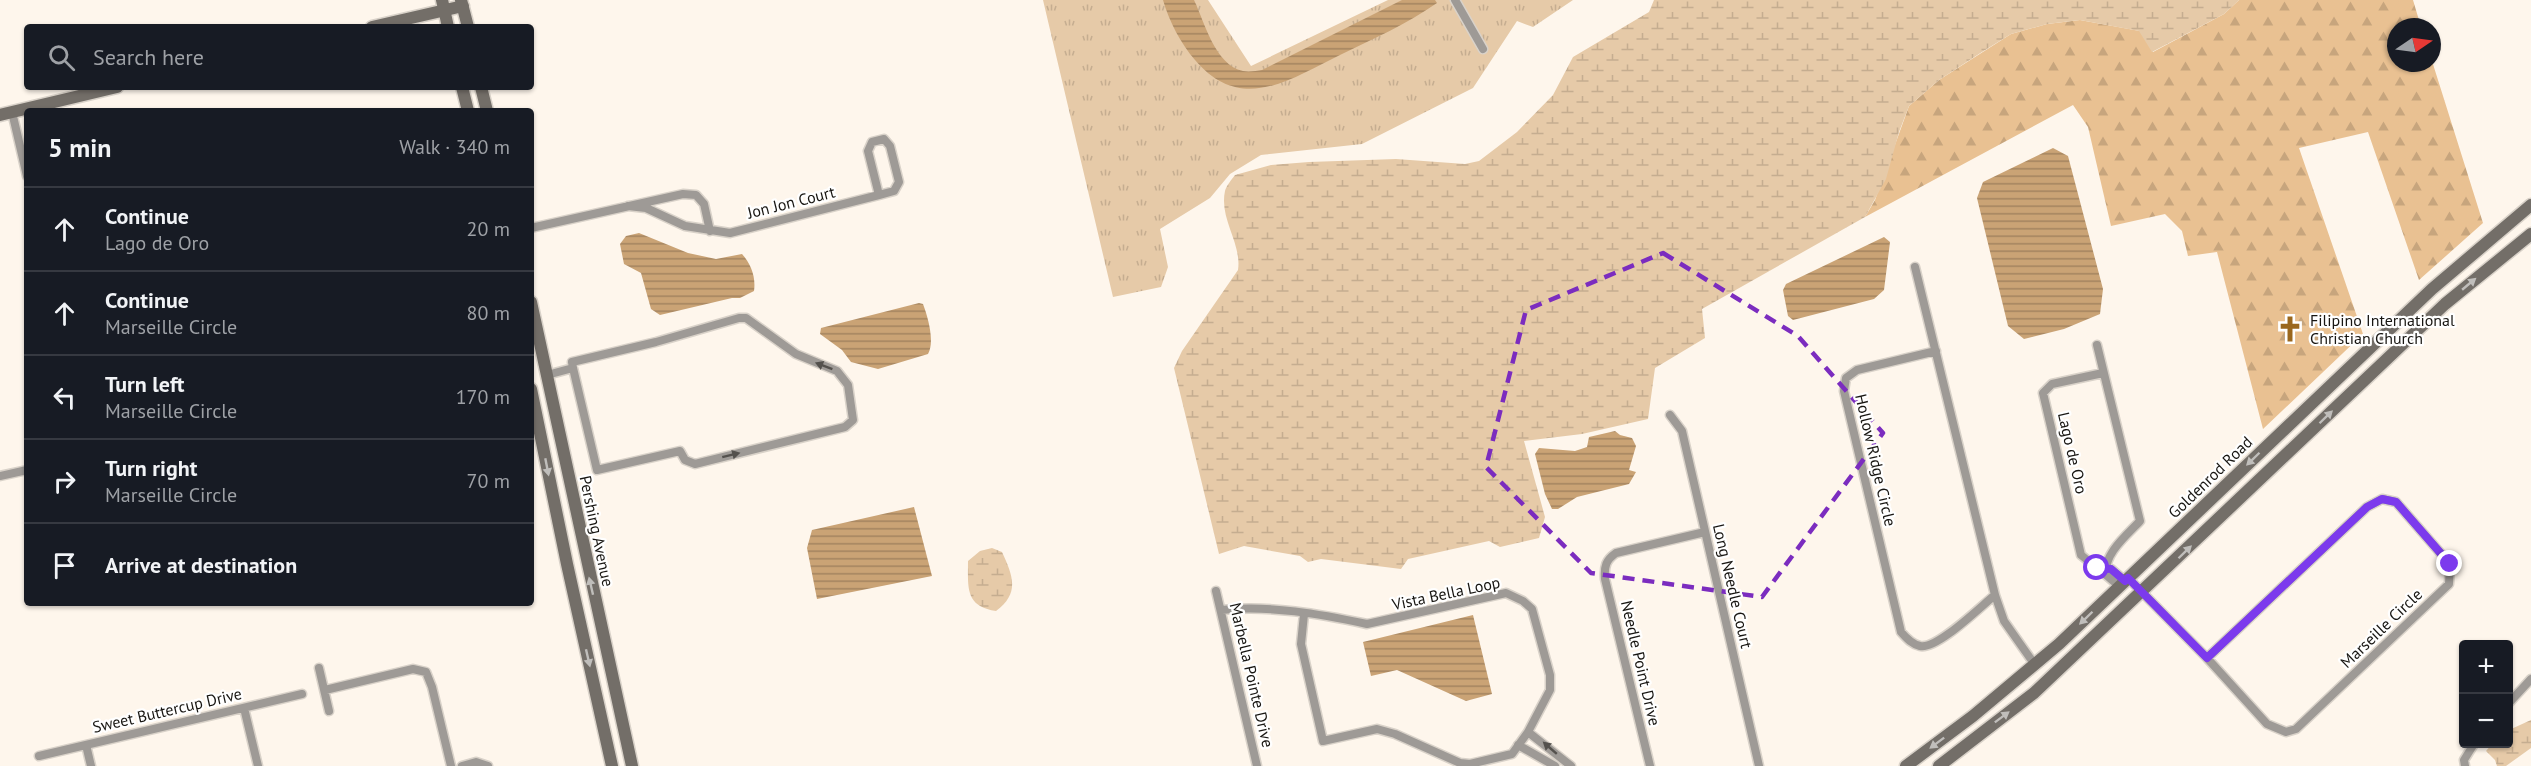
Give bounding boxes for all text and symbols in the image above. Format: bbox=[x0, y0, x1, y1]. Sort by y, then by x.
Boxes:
north arrow bbox=[2387, 18, 2441, 72]
search box bbox=[24, 24, 534, 90]
icon: search bbox=[45, 41, 78, 74]
text: Search here bbox=[93, 43, 204, 71]
text: 5 min bbox=[48, 131, 111, 164]
text: Walk · 340 m bbox=[399, 134, 510, 160]
street label: Jon Jon Court bbox=[744, 181, 837, 223]
text: Continue bbox=[105, 202, 189, 230]
icon: ahead bbox=[48, 213, 81, 246]
text: 20 m bbox=[467, 216, 510, 242]
text: Lago de Oro bbox=[105, 230, 209, 256]
one-way arrow bbox=[2461, 278, 2476, 291]
text: Continue bbox=[105, 286, 189, 314]
icon: ahead bbox=[48, 297, 81, 330]
text: 80 m bbox=[467, 300, 510, 326]
place label: Filipino International Christian Church bbox=[2310, 310, 2455, 348]
text: Marseille Circle bbox=[105, 314, 237, 340]
church icon: Filipino International Christian Church bbox=[2275, 314, 2305, 344]
one-way arrow bbox=[815, 361, 833, 370]
text: Turn left bbox=[105, 370, 185, 398]
icon: left bbox=[48, 381, 81, 414]
text: 170 m bbox=[456, 384, 510, 410]
street label: Hollow Ridge Circle bbox=[1851, 392, 1901, 528]
text: Marseille Circle bbox=[105, 398, 237, 424]
street label: Lago de Oro bbox=[2054, 410, 2092, 496]
one-way arrow bbox=[2319, 411, 2333, 425]
street label: Goldenrod Road bbox=[2164, 432, 2256, 522]
one-way arrow bbox=[722, 449, 741, 459]
one-way arrow bbox=[2246, 452, 2261, 465]
text: Turn right bbox=[105, 454, 197, 482]
one-way arrow bbox=[543, 457, 552, 476]
icon: right bbox=[48, 465, 81, 498]
text: 70 m bbox=[467, 468, 510, 494]
street label: Pershing Avenue bbox=[575, 474, 619, 588]
text: Marseille Circle bbox=[105, 482, 237, 508]
street label: Long Needle Court bbox=[1709, 522, 1757, 651]
one-way arrow bbox=[2177, 546, 2192, 559]
icon: arrive bbox=[48, 549, 81, 582]
route end bbox=[2436, 550, 2462, 576]
text: Arrive at destination bbox=[105, 551, 297, 579]
route start bbox=[2083, 554, 2109, 580]
street label: Vista Bella Loop bbox=[1389, 572, 1502, 614]
one-way arrow bbox=[586, 576, 595, 595]
street label: Marseille Circle bbox=[2336, 584, 2426, 672]
street label: Needle Point Drive bbox=[1617, 598, 1665, 728]
street label: Marbella Pointe Drive bbox=[1226, 601, 1278, 749]
one-way arrow bbox=[2079, 611, 2094, 624]
map controls bbox=[2459, 640, 2513, 748]
button: + bbox=[2459, 640, 2513, 694]
one-way arrow bbox=[583, 648, 593, 667]
street label: Sweet Buttercup Drive bbox=[90, 683, 244, 737]
button: − bbox=[2459, 694, 2513, 748]
one-way arrow bbox=[1995, 712, 2010, 724]
one-way arrow bbox=[1929, 737, 1945, 749]
one-way arrow bbox=[1543, 742, 1558, 755]

